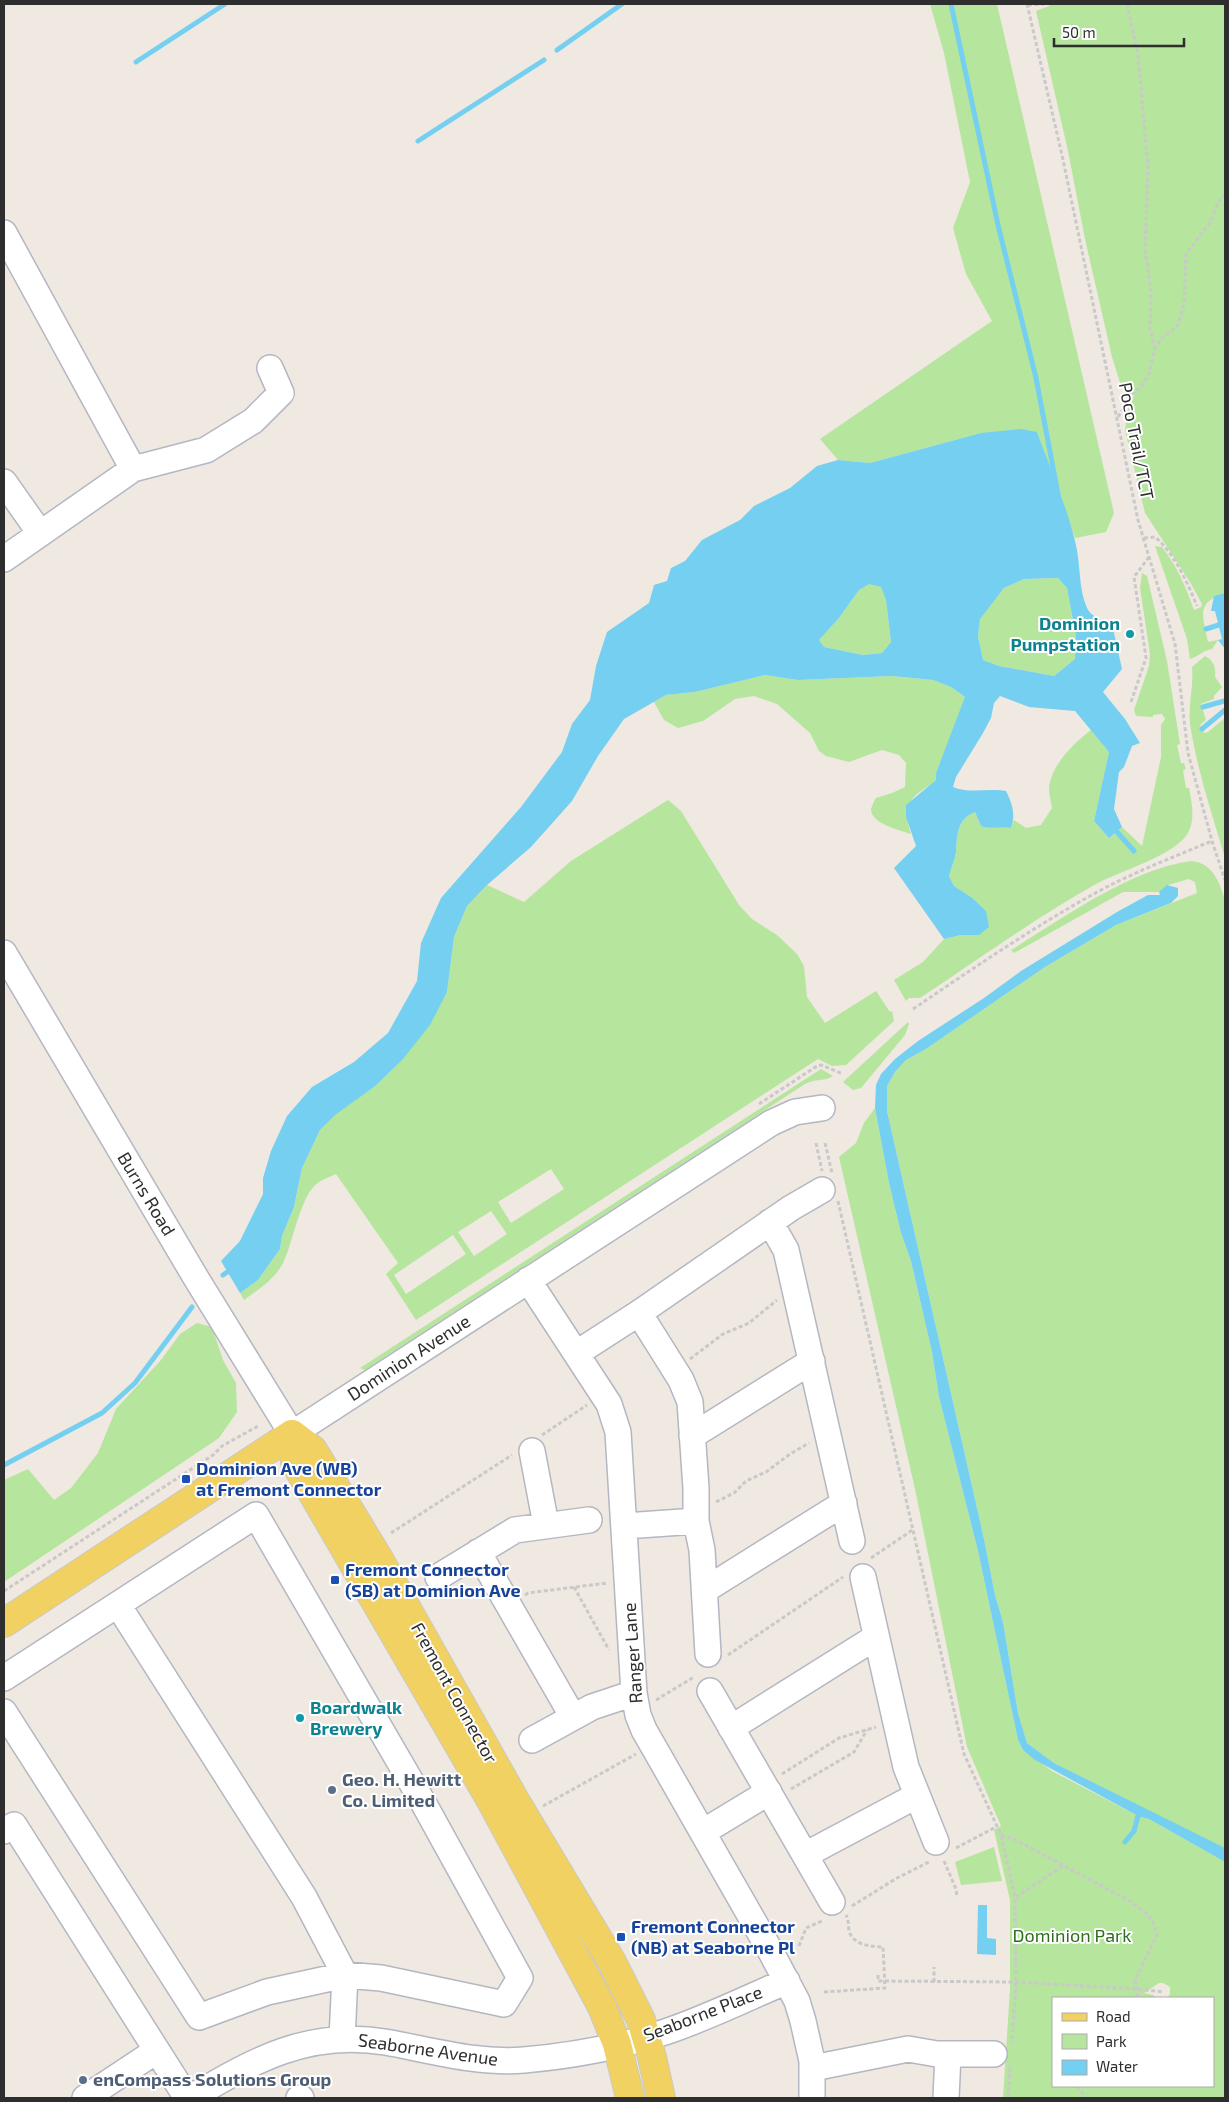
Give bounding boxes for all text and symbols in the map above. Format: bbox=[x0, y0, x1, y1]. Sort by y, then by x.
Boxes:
scale bar bbox=[1054, 15, 1184, 47]
text: 50 m bbox=[1062, 23, 1096, 41]
street label: Poco Trail/TCT bbox=[1115, 380, 1159, 502]
place label: Dominion Pumpstation bbox=[1011, 612, 1120, 655]
marker: Dominion Pumpstation bbox=[1124, 628, 1136, 640]
street label: Burns Road bbox=[113, 1148, 180, 1239]
street label: Dominion Avenue bbox=[343, 1309, 474, 1405]
place label: Dominion Ave (WB) at Fremont Connector bbox=[196, 1457, 382, 1500]
marker: Dominion Ave (WB) at Fremont Connector bbox=[180, 1473, 192, 1485]
place label: Fremont Connector (SB) at Dominion Ave bbox=[345, 1558, 521, 1601]
marker: Fremont Connector (SB) at Dominion Ave bbox=[329, 1574, 341, 1586]
street label: Ranger Lane bbox=[617, 1602, 647, 1704]
street label: Fremont Connector bbox=[407, 1618, 503, 1767]
place label: Boardwalk Brewery bbox=[310, 1696, 402, 1739]
marker: Boardwalk Brewery bbox=[294, 1712, 306, 1724]
place label: Geo. H. Hewitt Co. Limited bbox=[342, 1768, 462, 1811]
marker: Geo. H. Hewitt Co. Limited bbox=[326, 1784, 338, 1796]
place label: Fremont Connector (NB) at Seaborne Pl bbox=[631, 1915, 795, 1958]
park label: Dominion Park bbox=[1013, 1924, 1131, 1946]
marker: Fremont Connector (NB) at Seaborne Pl bbox=[615, 1931, 627, 1943]
street label: Seaborne Place bbox=[640, 1980, 765, 2046]
legend bbox=[1052, 1997, 1214, 2087]
text: Road bbox=[1096, 2007, 1131, 2025]
street label: Seaborne Avenue bbox=[357, 2028, 500, 2070]
text: Park bbox=[1096, 2032, 1127, 2050]
text: Water bbox=[1096, 2057, 1138, 2075]
place label: enCompass Solutions Group bbox=[93, 2068, 332, 2090]
marker: enCompass Solutions Group bbox=[77, 2074, 89, 2086]

